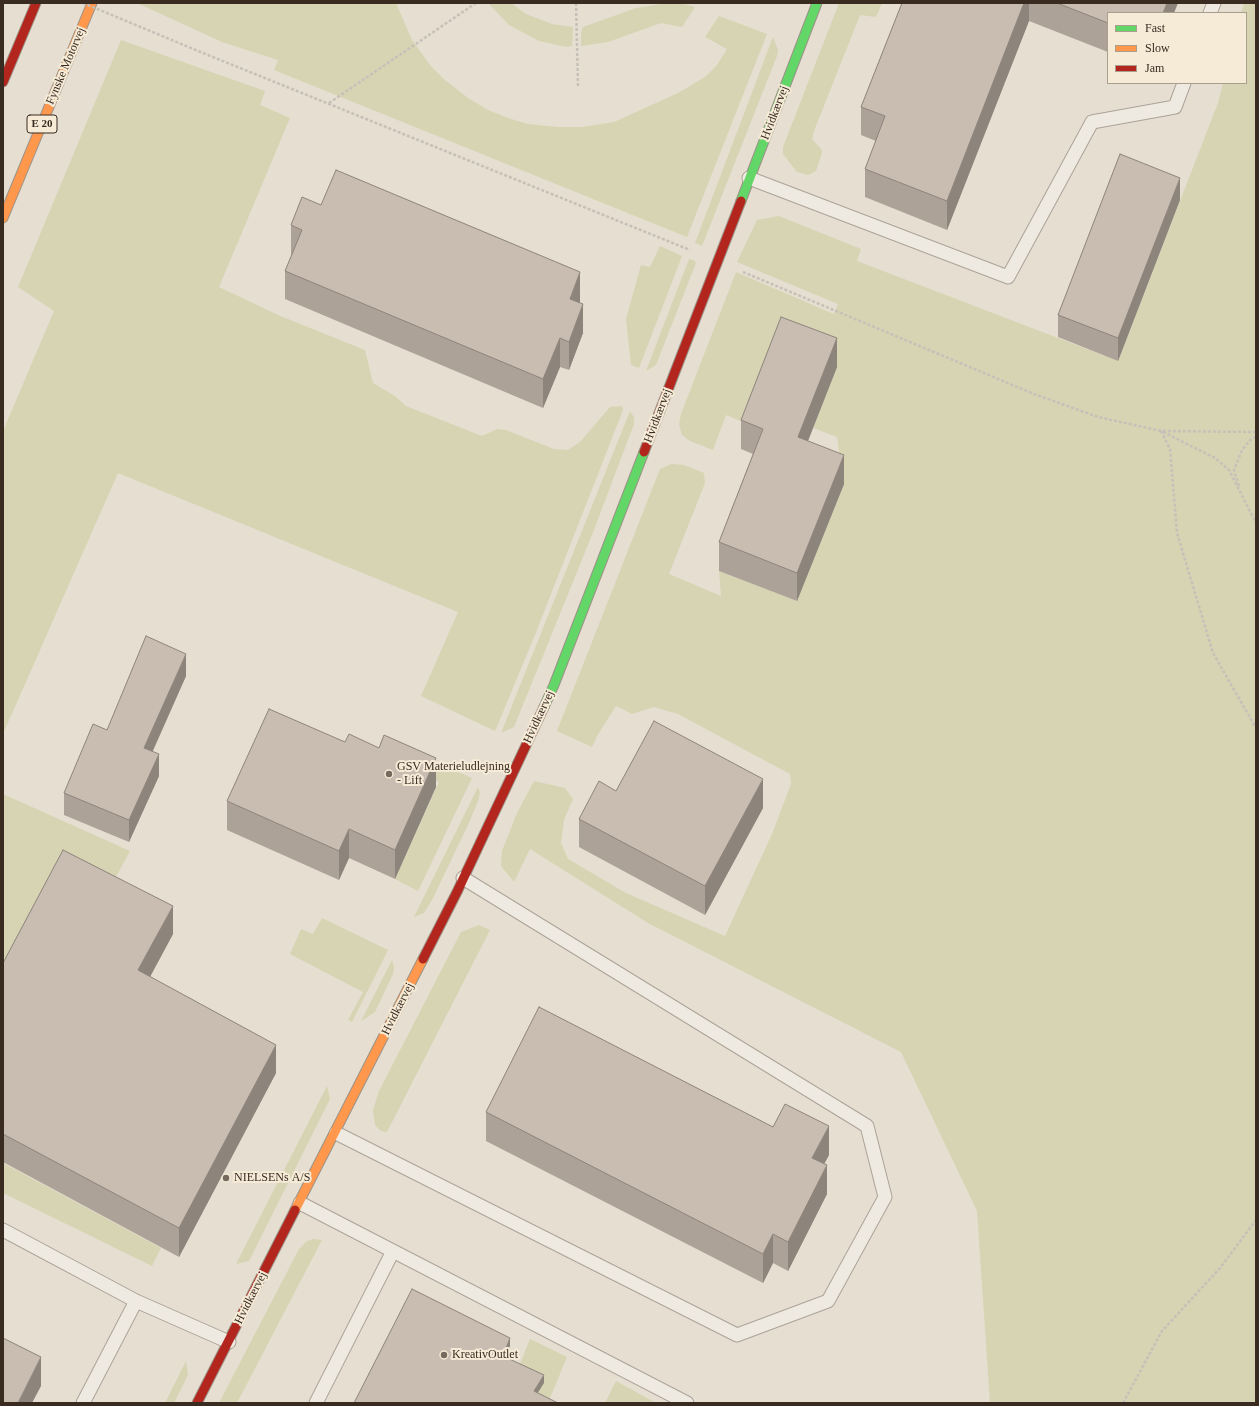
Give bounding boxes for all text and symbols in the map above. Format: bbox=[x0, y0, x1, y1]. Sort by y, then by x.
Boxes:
legend bbox=[1107, 12, 1247, 84]
text: Fast bbox=[1145, 21, 1165, 35]
street label: Fynske Motorvej bbox=[43, 25, 89, 107]
text: Slow bbox=[1145, 41, 1170, 55]
text: Jam bbox=[1145, 61, 1164, 75]
street label: Hvidkærvej bbox=[758, 84, 792, 142]
road number: E 20 bbox=[27, 115, 57, 133]
street label: Hvidkærvej bbox=[641, 387, 675, 445]
street label: Hvidkærvej bbox=[521, 688, 557, 746]
place label: GSV Materieludlejning - Lift bbox=[397, 760, 510, 788]
marker: GSV Materieludlejning - Lift bbox=[384, 769, 394, 779]
street label: Hvidkærvej bbox=[379, 980, 417, 1038]
place label: NIELSENs A/S bbox=[234, 1171, 310, 1185]
marker: NIELSENs A/S bbox=[221, 1173, 231, 1183]
street label: Hvidkærvej bbox=[232, 1269, 270, 1327]
place label: KreativOutlet bbox=[452, 1348, 518, 1362]
marker: KreativOutlet bbox=[439, 1350, 449, 1360]

